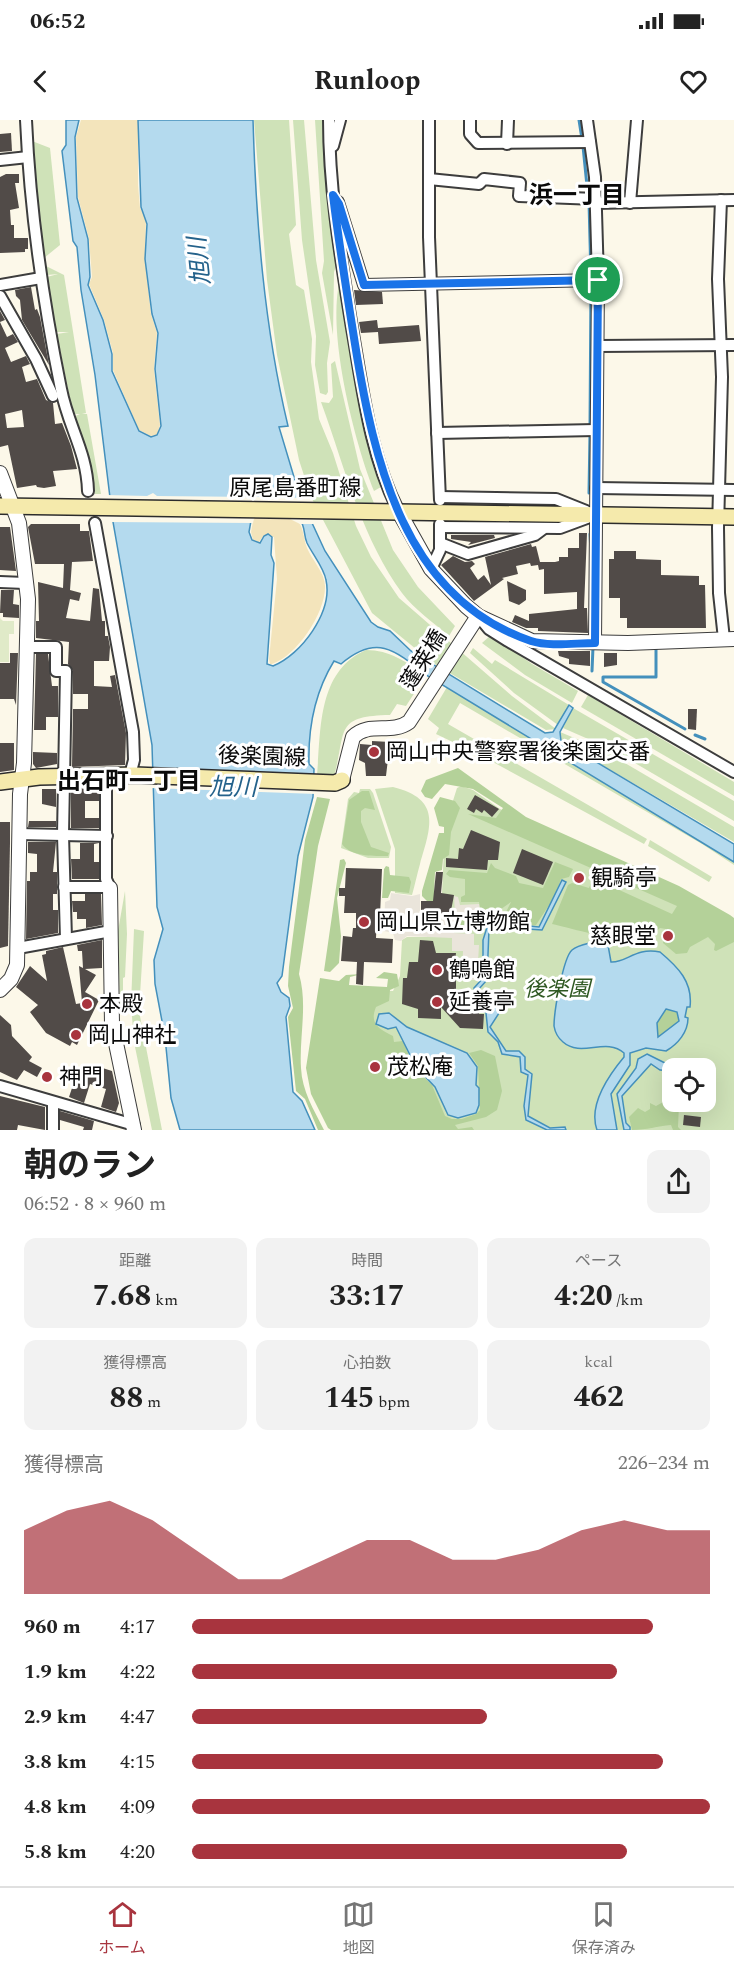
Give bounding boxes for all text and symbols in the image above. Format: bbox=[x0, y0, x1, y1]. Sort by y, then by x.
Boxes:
text: 06:52 bbox=[30, 5, 85, 38]
text: Runloop bbox=[314, 60, 420, 102]
icon: back bbox=[24, 65, 57, 98]
icon: heart bbox=[677, 65, 710, 98]
district label: 浜一丁目 bbox=[529, 178, 625, 214]
water label: 旭川 bbox=[179, 232, 220, 287]
pin bbox=[572, 254, 623, 305]
icon: arrive bbox=[581, 263, 614, 296]
street label: 原尾島番町線 bbox=[229, 472, 361, 505]
street label: 蓬莱橋 bbox=[393, 623, 455, 697]
place label: 岡山中央警察署後楽園交番 bbox=[386, 736, 650, 769]
street label: 後楽園線 bbox=[217, 739, 307, 775]
marker: 岡山中央警察署後楽園交番 bbox=[367, 745, 381, 759]
district label: 出石町一丁目 bbox=[57, 764, 201, 800]
water label: 旭川 bbox=[209, 770, 260, 806]
place label: 観騎亭 bbox=[591, 862, 657, 895]
marker: 観騎亭 bbox=[572, 871, 586, 885]
place label: 岡山県立博物館 bbox=[376, 906, 530, 939]
marker: 岡山県立博物館 bbox=[357, 915, 371, 929]
place label: 慈眼堂 bbox=[590, 920, 656, 953]
marker: 慈眼堂 bbox=[661, 929, 675, 943]
place label: 鶴鳴館 bbox=[449, 954, 515, 987]
marker: 鶴鳴館 bbox=[430, 963, 444, 977]
park label: 後楽園 bbox=[524, 973, 593, 1006]
place label: 延養亭 bbox=[449, 986, 515, 1019]
place label: 本殿 bbox=[99, 988, 143, 1021]
marker: 延養亭 bbox=[430, 995, 444, 1009]
marker: 本殿 bbox=[80, 997, 94, 1011]
place label: 岡山神社 bbox=[88, 1019, 176, 1052]
marker: 岡山神社 bbox=[69, 1028, 83, 1042]
place label: 茂松庵 bbox=[387, 1051, 453, 1084]
map controls bbox=[662, 1058, 716, 1112]
button: locate bbox=[662, 1058, 716, 1112]
marker: 茂松庵 bbox=[368, 1060, 382, 1074]
place label: 神門 bbox=[59, 1061, 103, 1094]
marker: 神門 bbox=[40, 1070, 54, 1084]
text: 朝のラン bbox=[24, 1141, 156, 1191]
button: share bbox=[647, 1150, 710, 1213]
text: 06:52 · 8 × 960 m bbox=[24, 1189, 166, 1219]
text: 距離 bbox=[119, 1249, 151, 1273]
text: 時間 bbox=[351, 1249, 383, 1273]
text: ペース bbox=[575, 1249, 622, 1273]
text: 7.68 bbox=[93, 1273, 151, 1319]
text: 33:17 bbox=[329, 1273, 405, 1319]
text: 4:20 bbox=[554, 1273, 613, 1319]
text: km bbox=[151, 1288, 178, 1312]
text: /km bbox=[613, 1288, 643, 1312]
text: kcal bbox=[584, 1350, 613, 1374]
text: 獲得標高 bbox=[103, 1351, 167, 1375]
text: 心拍数 bbox=[343, 1351, 391, 1375]
text: 462 bbox=[573, 1374, 624, 1420]
text: 88 bbox=[110, 1375, 143, 1421]
text: 145 bbox=[324, 1375, 374, 1421]
text: m bbox=[143, 1390, 161, 1414]
text: bpm bbox=[374, 1390, 410, 1414]
text: 226–234 m bbox=[618, 1448, 710, 1478]
text: 獲得標高 bbox=[24, 1450, 104, 1480]
text: 960 m bbox=[24, 1612, 81, 1642]
text: 4:17 bbox=[120, 1612, 155, 1642]
text: 1.9 km bbox=[24, 1657, 87, 1687]
text: 4:22 bbox=[120, 1657, 155, 1687]
text: 2.9 km bbox=[24, 1702, 87, 1732]
text: 4:47 bbox=[120, 1702, 155, 1732]
text: 3.8 km bbox=[24, 1747, 87, 1777]
text: 4:15 bbox=[120, 1747, 155, 1777]
text: 4.8 km bbox=[24, 1792, 87, 1822]
text: 4:09 bbox=[120, 1792, 155, 1822]
text: 5.8 km bbox=[24, 1837, 87, 1867]
text: 4:20 bbox=[120, 1837, 155, 1867]
tab: ホーム bbox=[98, 1898, 146, 1960]
tab: 地図 bbox=[342, 1898, 375, 1960]
tab: 保存済み bbox=[572, 1898, 636, 1960]

